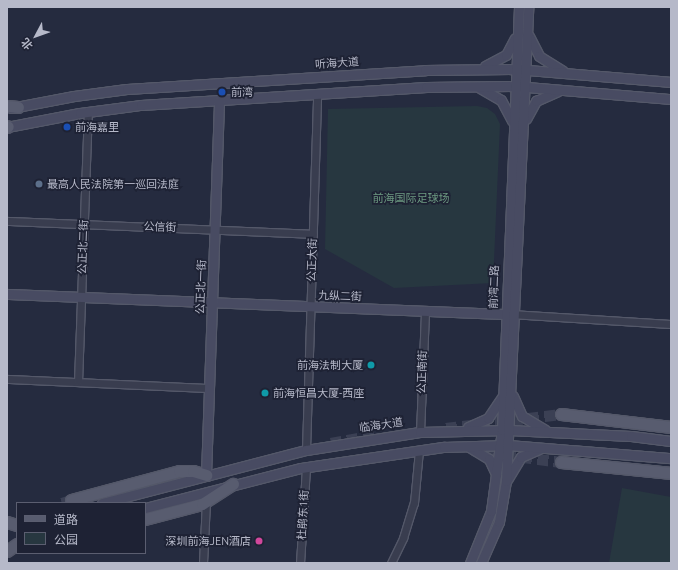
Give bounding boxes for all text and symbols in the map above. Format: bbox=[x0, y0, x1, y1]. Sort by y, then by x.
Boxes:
north arrow bbox=[16, 16, 56, 56]
text: 北 bbox=[19, 36, 35, 52]
street label: 听海大道 bbox=[315, 55, 359, 71]
place label: 前湾 bbox=[231, 85, 253, 99]
marker: 前湾 bbox=[216, 86, 228, 98]
place label: 前海嘉里 bbox=[75, 120, 119, 134]
marker: 前海嘉里 bbox=[62, 122, 72, 132]
place label: 最高人民法院第一巡回法庭 bbox=[47, 177, 179, 191]
marker: 最高人民法院第一巡回法庭 bbox=[34, 179, 44, 189]
park label: 前海国际足球场 bbox=[373, 191, 449, 205]
street label: 公正北二街 bbox=[75, 219, 91, 275]
street label: 公信街 bbox=[143, 220, 177, 234]
street label: 公正大街 bbox=[305, 238, 319, 282]
street label: 公正北一街 bbox=[193, 259, 209, 315]
street label: 前湾二路 bbox=[487, 265, 501, 309]
street label: 九纵二街 bbox=[318, 289, 362, 303]
street label: 公正南街 bbox=[415, 350, 429, 394]
place label: 前海法制大厦 bbox=[297, 358, 363, 372]
marker: 前海法制大厦 bbox=[366, 360, 376, 370]
place label: 前海恒昌大厦-西座 bbox=[273, 386, 364, 400]
marker: 前海恒昌大厦-西座 bbox=[260, 388, 270, 398]
street label: 临海大道 bbox=[358, 415, 404, 435]
street label: 杜鹃东1街 bbox=[295, 490, 311, 540]
legend bbox=[16, 502, 146, 554]
text: 道路 bbox=[54, 513, 78, 526]
text: 公园 bbox=[54, 533, 78, 546]
place label: 深圳前海JEN酒店 bbox=[166, 534, 251, 548]
marker: 深圳前海JEN酒店 bbox=[254, 536, 264, 546]

